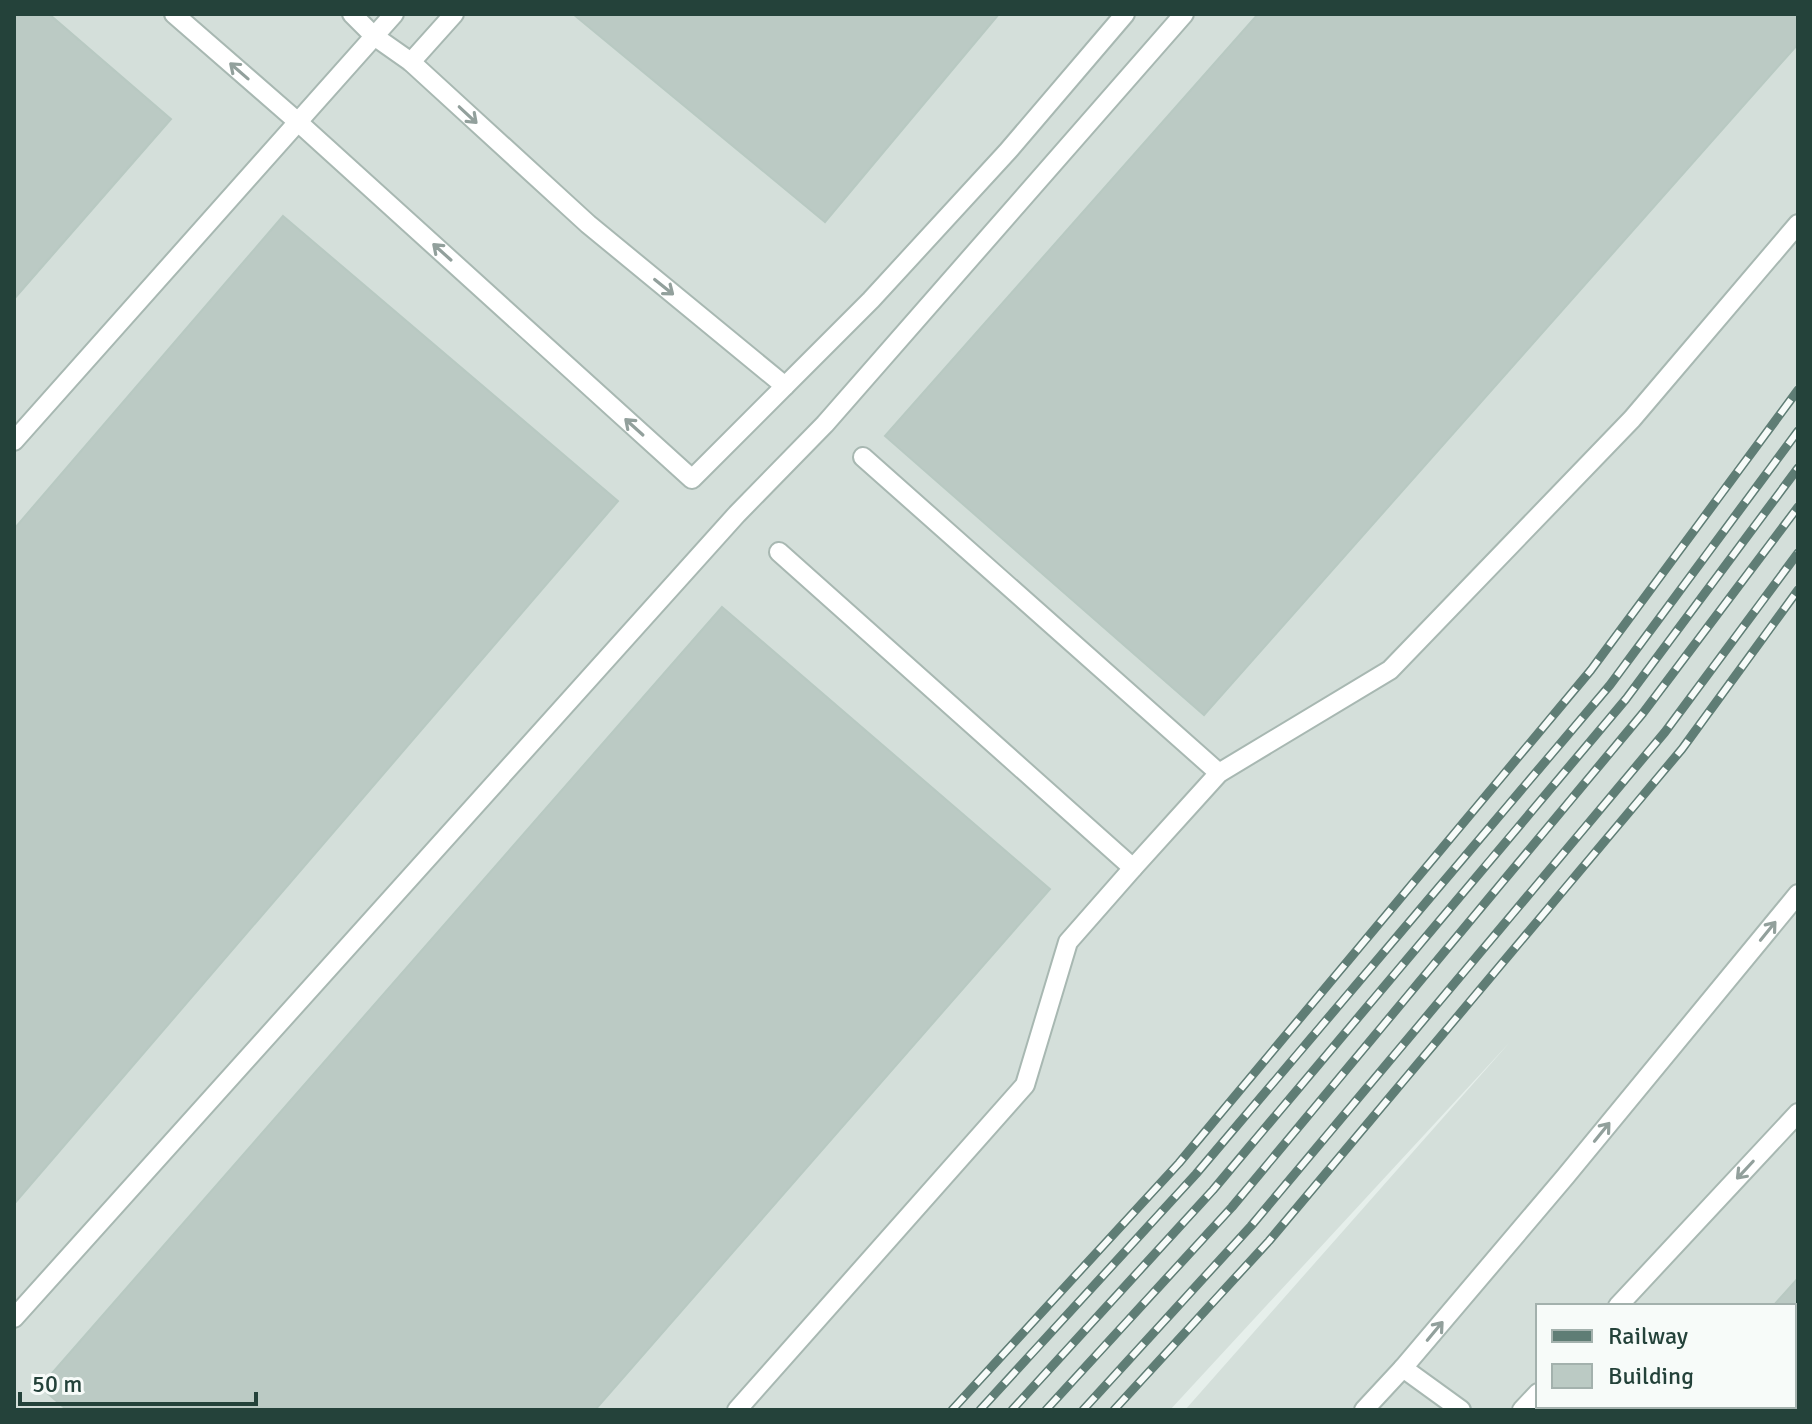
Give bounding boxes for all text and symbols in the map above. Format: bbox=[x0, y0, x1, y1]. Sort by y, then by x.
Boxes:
one-way arrow bbox=[229, 62, 249, 80]
one-way arrow bbox=[458, 106, 478, 124]
one-way arrow bbox=[432, 243, 452, 261]
one-way arrow bbox=[653, 278, 674, 296]
one-way arrow bbox=[625, 418, 645, 436]
one-way arrow bbox=[1759, 921, 1777, 942]
one-way arrow bbox=[1593, 1122, 1611, 1143]
one-way arrow bbox=[1735, 1160, 1754, 1180]
legend bbox=[1536, 1304, 1796, 1408]
one-way arrow bbox=[1426, 1321, 1444, 1342]
text: Railway bbox=[1608, 1321, 1688, 1351]
scale bar bbox=[20, 1356, 256, 1406]
text: Building bbox=[1608, 1361, 1694, 1391]
text: 50 m bbox=[32, 1369, 82, 1399]

